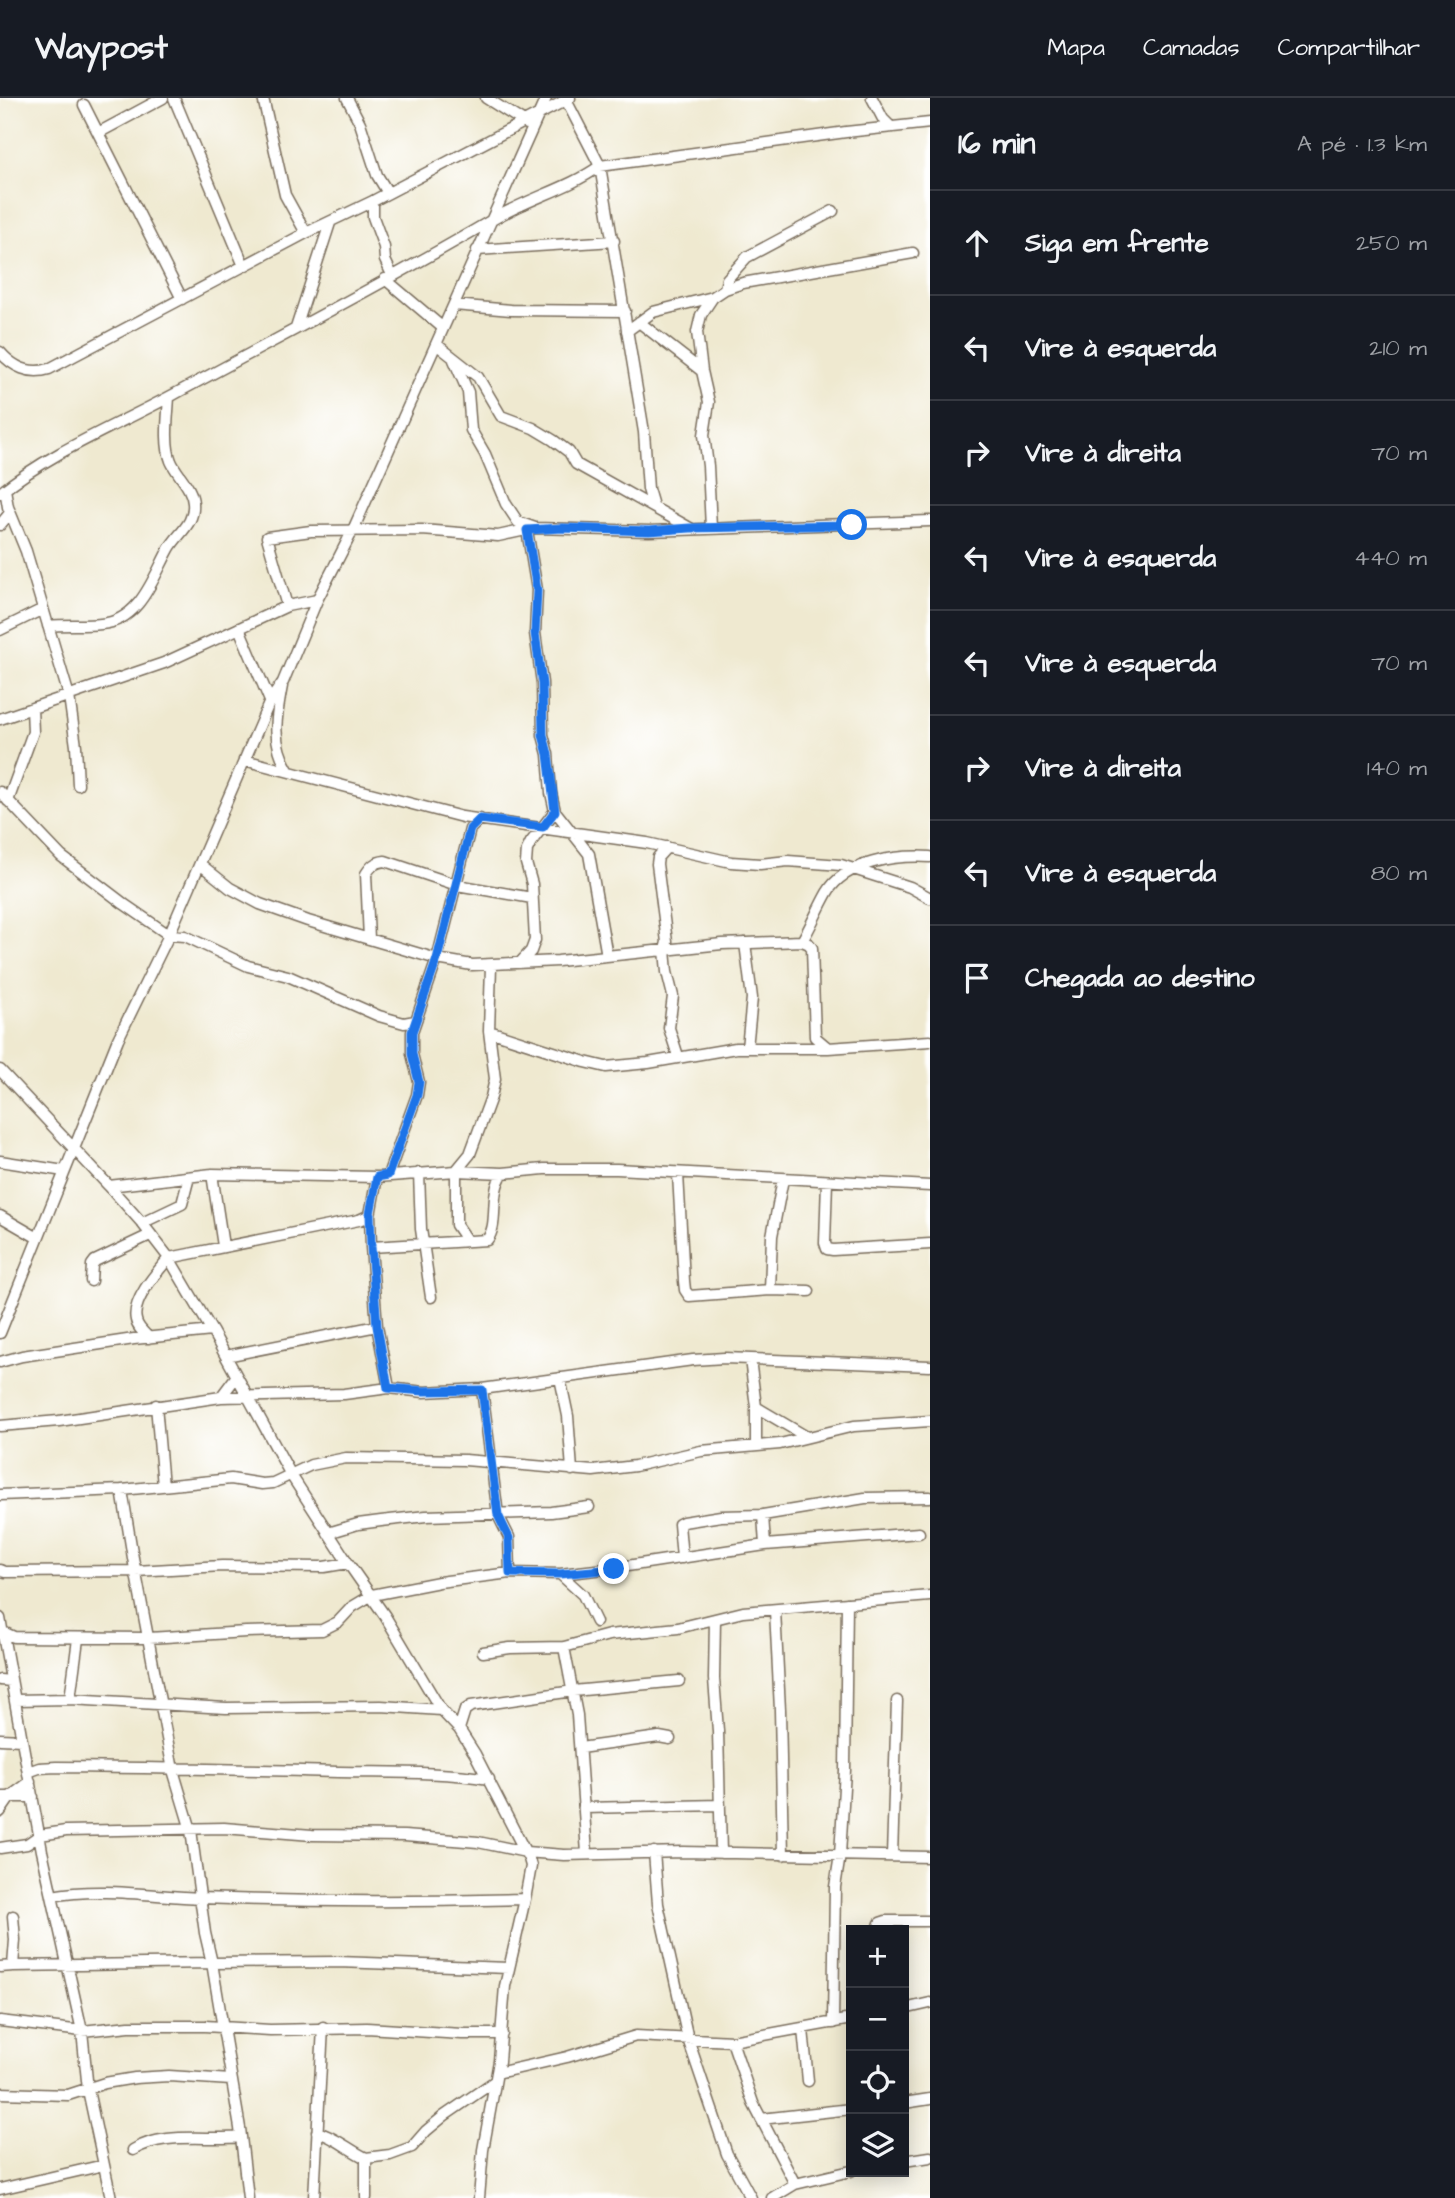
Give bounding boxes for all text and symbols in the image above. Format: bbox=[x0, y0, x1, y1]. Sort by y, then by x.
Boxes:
text: Waypost bbox=[35, 25, 168, 71]
text: Mapa bbox=[1047, 31, 1105, 65]
text: Camadas bbox=[1143, 31, 1240, 65]
text: Compartilhar bbox=[1278, 31, 1420, 65]
text: 16 min bbox=[958, 123, 1036, 165]
text: A pé · 1.3 km bbox=[1297, 128, 1427, 160]
icon: ahead bbox=[958, 224, 996, 262]
text: Siga em frente bbox=[1025, 225, 1209, 261]
text: 250 m bbox=[1356, 227, 1427, 259]
icon: left bbox=[958, 329, 996, 367]
text: Vire à esquerda bbox=[1025, 330, 1216, 366]
text: 210 m bbox=[1369, 332, 1427, 364]
icon: right bbox=[958, 434, 996, 472]
text: Vire à direita bbox=[1025, 435, 1181, 471]
text: 70 m bbox=[1371, 437, 1427, 469]
route start bbox=[836, 509, 867, 540]
icon: left bbox=[958, 539, 996, 577]
text: Vire à esquerda bbox=[1025, 540, 1216, 576]
text: 440 m bbox=[1354, 542, 1427, 574]
icon: left bbox=[958, 644, 996, 682]
text: Vire à esquerda bbox=[1025, 645, 1216, 681]
text: 70 m bbox=[1371, 647, 1427, 679]
icon: right bbox=[958, 749, 996, 787]
text: Vire à direita bbox=[1025, 750, 1181, 786]
text: 140 m bbox=[1367, 752, 1427, 784]
icon: left bbox=[958, 854, 996, 892]
text: Vire à esquerda bbox=[1025, 855, 1216, 891]
text: 80 m bbox=[1370, 857, 1427, 889]
icon: arrive bbox=[958, 959, 996, 997]
text: Chegada ao destino bbox=[1025, 960, 1255, 996]
route end bbox=[598, 1553, 629, 1584]
map controls bbox=[846, 1925, 909, 2177]
button: + bbox=[846, 1925, 909, 1988]
button: − bbox=[846, 1988, 909, 2051]
button: locate bbox=[846, 2051, 909, 2114]
button: layers bbox=[846, 2114, 909, 2177]

